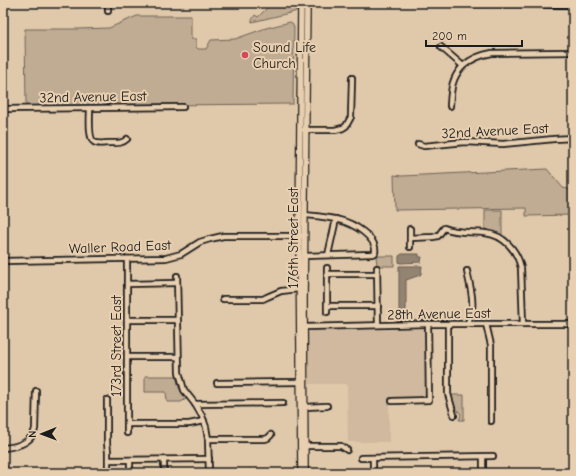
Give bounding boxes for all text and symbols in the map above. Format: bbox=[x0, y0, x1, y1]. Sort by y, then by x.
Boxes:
scale bar bbox=[426, 22, 522, 48]
text: 200 m bbox=[432, 29, 467, 43]
place label: Sound Life Church bbox=[253, 39, 316, 72]
marker: Sound Life Church bbox=[240, 50, 250, 60]
street label: 32nd Avenue East bbox=[39, 88, 148, 106]
street label: 32nd Avenue East bbox=[441, 120, 550, 142]
street label: 176th Street East bbox=[285, 186, 302, 289]
street label: Waller Road East bbox=[69, 237, 172, 257]
street label: 173rd Street East bbox=[108, 294, 125, 397]
street label: 28th Avenue East bbox=[387, 305, 492, 323]
north arrow bbox=[22, 414, 62, 454]
text: N bbox=[26, 430, 39, 438]

